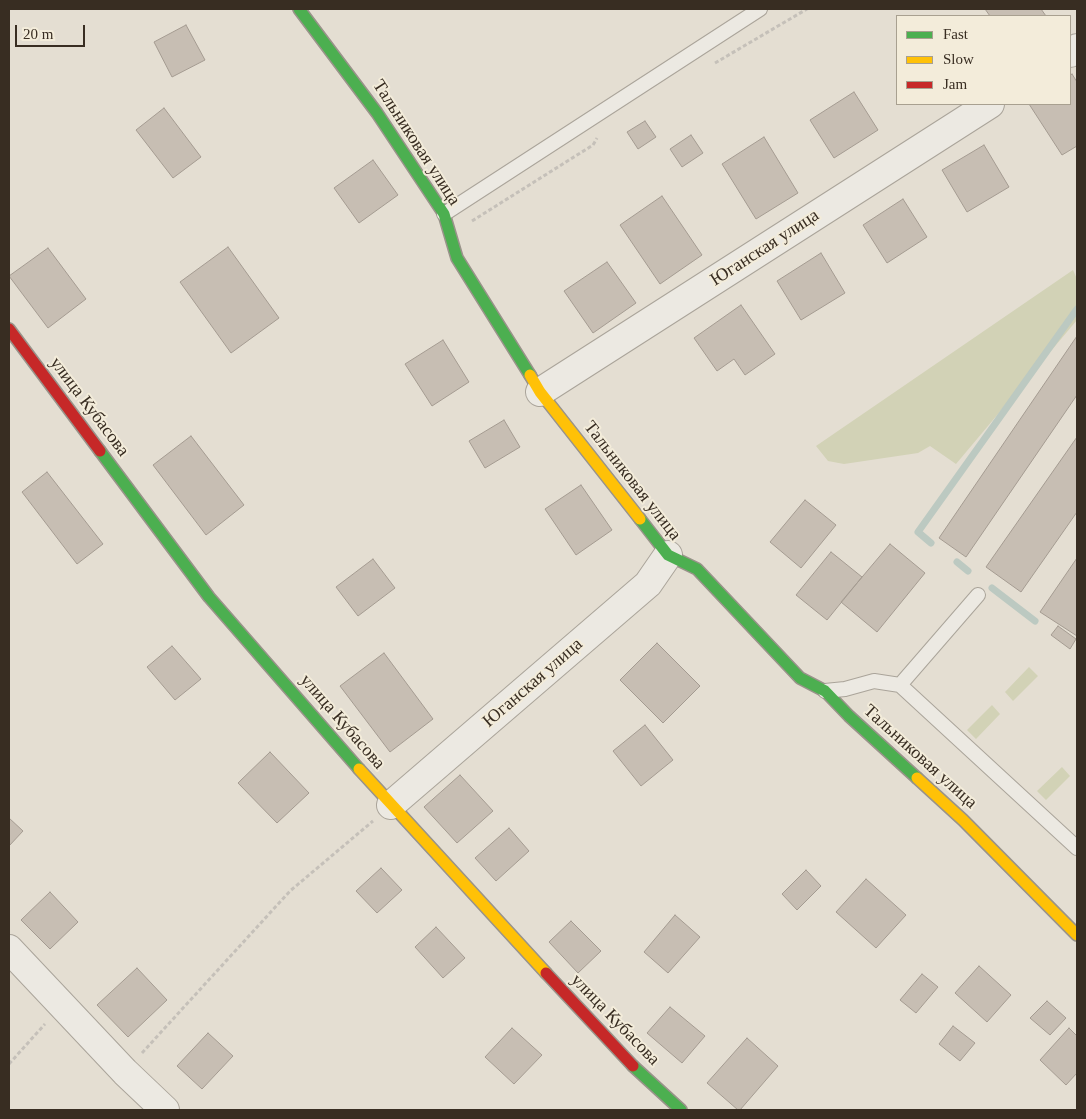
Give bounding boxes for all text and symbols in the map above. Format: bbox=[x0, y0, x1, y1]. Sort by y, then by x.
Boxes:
scale bar bbox=[18, 15, 88, 47]
legend bbox=[896, 15, 1071, 105]
text: 20 m bbox=[23, 26, 53, 42]
text: Fast bbox=[943, 26, 968, 42]
text: Slow bbox=[943, 51, 974, 67]
street label: Тальниковая улица bbox=[367, 76, 465, 210]
text: Jam bbox=[943, 76, 967, 92]
street label: Юганская улица bbox=[707, 205, 823, 291]
street label: улица Кубасова bbox=[45, 353, 133, 461]
street label: Тальниковая улица bbox=[579, 417, 685, 545]
street label: Юганская улица bbox=[479, 634, 587, 732]
street label: улица Кубасова bbox=[295, 670, 389, 774]
street label: Тальниковая улица bbox=[859, 700, 981, 814]
street label: улица Кубасова bbox=[566, 970, 664, 1070]

